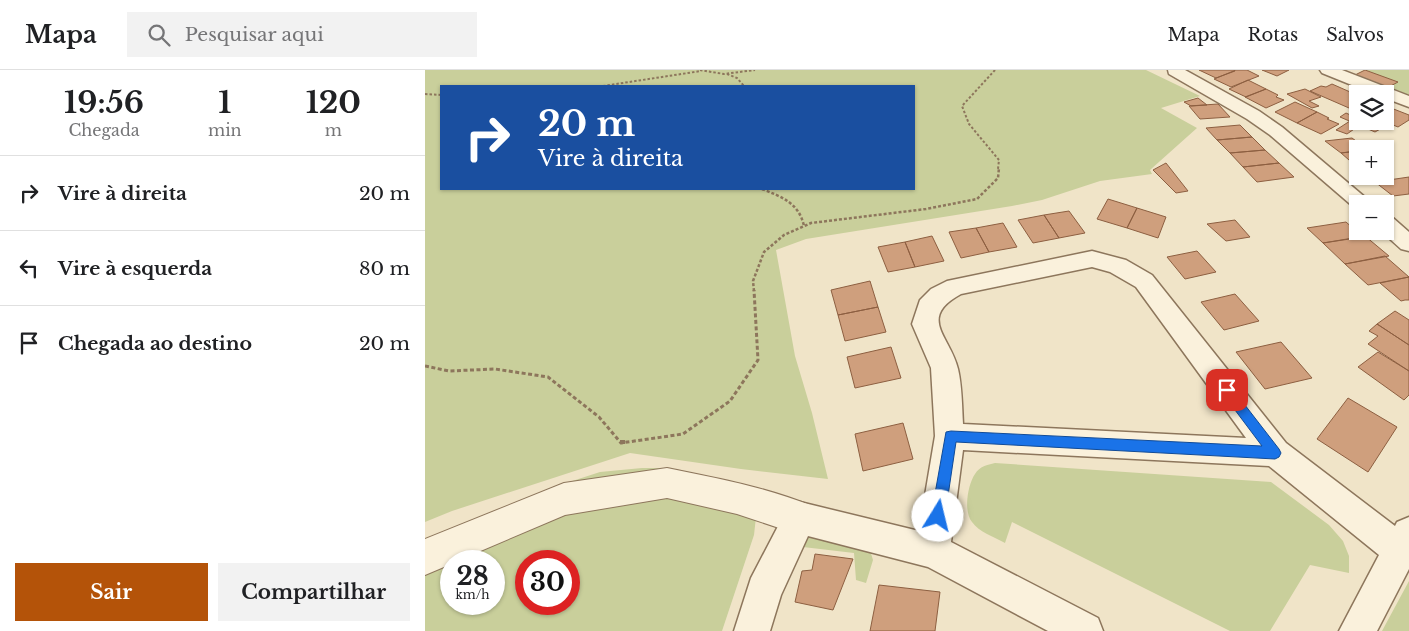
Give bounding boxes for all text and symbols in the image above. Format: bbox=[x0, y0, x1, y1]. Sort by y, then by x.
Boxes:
search box bbox=[127, 12, 477, 57]
text: Mapa bbox=[25, 20, 97, 49]
icon: search bbox=[145, 21, 173, 49]
text: Pesquisar aqui bbox=[185, 23, 324, 46]
text: Mapa bbox=[1168, 24, 1219, 46]
text: Rotas bbox=[1247, 24, 1298, 46]
text: Salvos bbox=[1326, 24, 1384, 46]
text: 19:56 bbox=[64, 84, 144, 121]
text: 1 bbox=[218, 84, 231, 121]
text: 120 bbox=[306, 84, 361, 121]
map controls bbox=[1349, 85, 1394, 240]
button: layers bbox=[1349, 85, 1394, 130]
text: 20 m bbox=[538, 102, 635, 145]
icon: right bbox=[455, 105, 520, 170]
text: Chegada bbox=[68, 120, 140, 140]
text: min bbox=[208, 120, 242, 140]
text: m bbox=[325, 120, 342, 140]
button: + bbox=[1349, 140, 1394, 185]
text: Vire à direita bbox=[538, 145, 683, 172]
icon: right bbox=[15, 179, 43, 207]
text: Vire à direita bbox=[58, 182, 187, 205]
text: 20 m bbox=[359, 182, 410, 205]
button: − bbox=[1349, 195, 1394, 240]
icon: left bbox=[15, 254, 43, 282]
text: Vire à esquerda bbox=[58, 257, 212, 280]
text: 80 m bbox=[359, 257, 410, 280]
icon: arrive bbox=[15, 329, 43, 357]
text: Chegada ao destino bbox=[58, 332, 252, 355]
text: 20 m bbox=[359, 332, 410, 355]
pin bbox=[1206, 369, 1248, 411]
icon: arrive bbox=[1213, 376, 1241, 404]
position arrow bbox=[911, 489, 963, 541]
speed limit sign: 30 bbox=[515, 550, 580, 615]
text: 28 bbox=[456, 561, 489, 592]
button: Sair bbox=[15, 563, 208, 621]
button: Compartilhar bbox=[218, 563, 410, 621]
text: km/h bbox=[455, 587, 490, 602]

